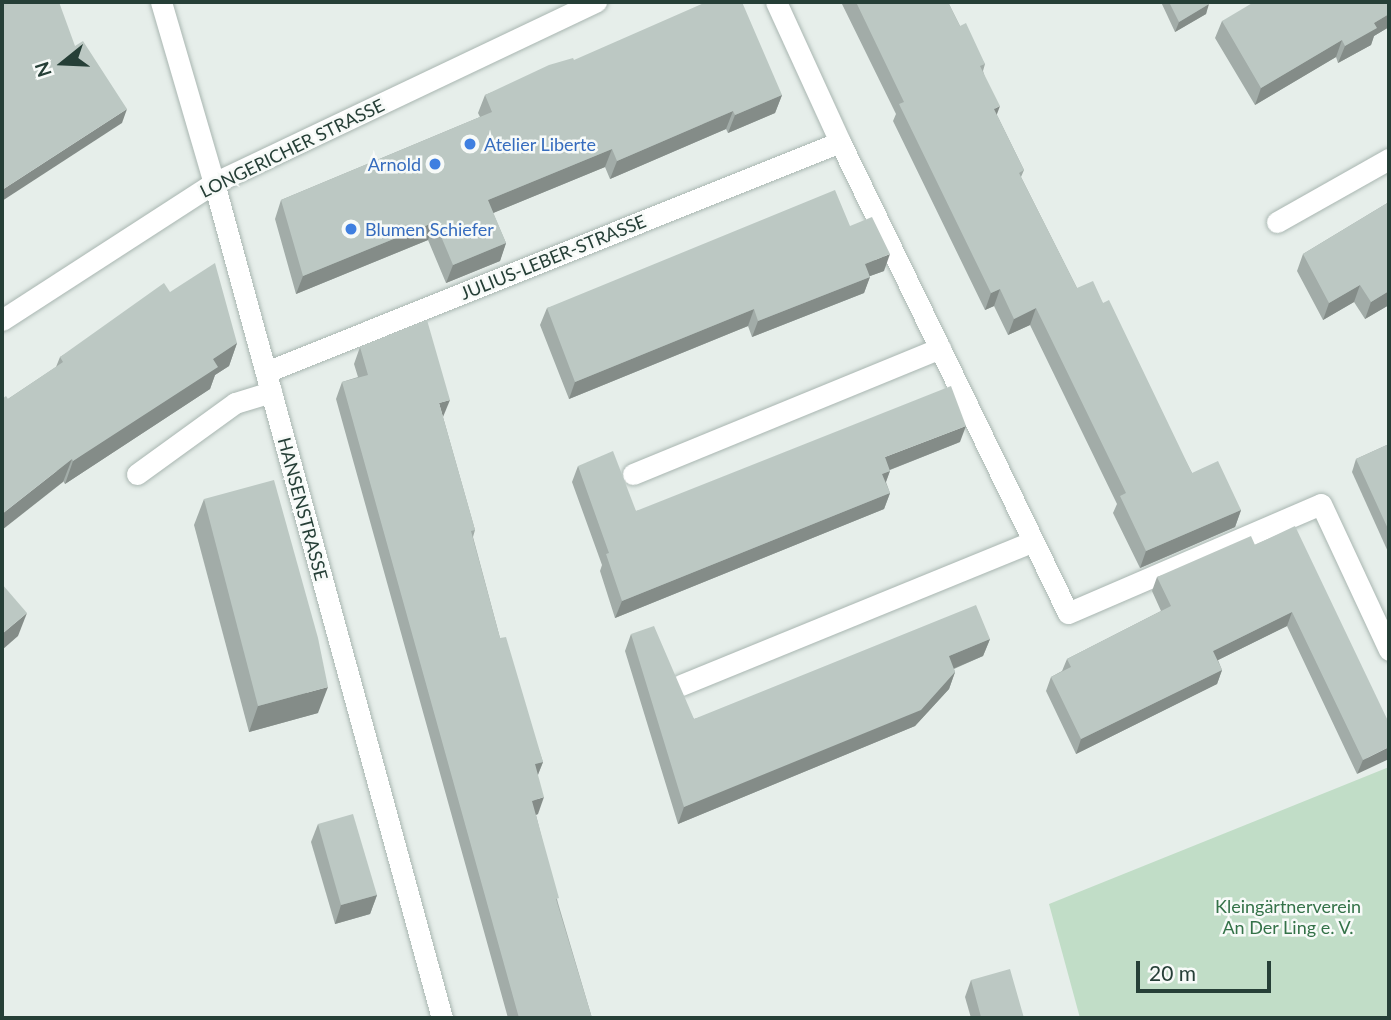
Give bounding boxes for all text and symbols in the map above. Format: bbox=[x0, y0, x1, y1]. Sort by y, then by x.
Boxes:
north arrow bbox=[28, 28, 98, 98]
text: N bbox=[29, 59, 56, 80]
street label: LONGERICHER STRASSE bbox=[196, 94, 388, 202]
place label: Atelier Liberte bbox=[484, 133, 596, 155]
marker: Atelier Liberte bbox=[462, 136, 478, 152]
place label: Arnold bbox=[368, 153, 421, 175]
marker: Arnold bbox=[427, 156, 443, 172]
street label: JULIUS-LEBER-STRASSE bbox=[457, 210, 649, 304]
place label: Blumen Schiefer bbox=[365, 218, 494, 240]
marker: Blumen Schiefer bbox=[343, 221, 359, 237]
street label: HANSENSTRASSE bbox=[273, 435, 333, 583]
park label: Kleingärtnerverein An Der Ling e. V. bbox=[1215, 896, 1361, 939]
scale bar bbox=[1139, 946, 1274, 990]
text: 20 m bbox=[1149, 960, 1196, 985]

